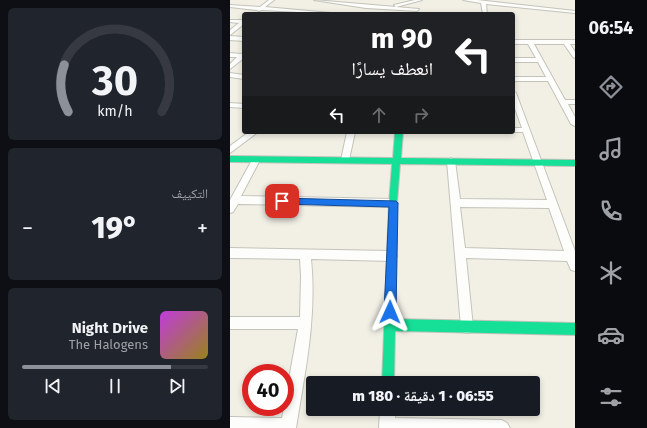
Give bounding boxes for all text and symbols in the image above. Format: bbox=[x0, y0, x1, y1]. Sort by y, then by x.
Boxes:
text: 06:54 bbox=[589, 17, 633, 39]
text: 90 m bbox=[371, 22, 433, 55]
icon: left bbox=[447, 28, 499, 80]
text: 30 bbox=[91, 56, 138, 106]
text: انعطف يسارًا bbox=[352, 58, 433, 80]
icon: directions bbox=[597, 73, 625, 101]
text: km/h bbox=[97, 103, 133, 120]
icon: left bbox=[326, 104, 348, 126]
icon: ahead bbox=[368, 104, 390, 126]
icon: right bbox=[410, 104, 432, 126]
icon: music bbox=[597, 135, 625, 163]
pin bbox=[265, 184, 299, 218]
text: التكييف bbox=[172, 186, 208, 201]
icon: arrive bbox=[271, 190, 293, 212]
icon: phone bbox=[597, 197, 625, 225]
text: 19° bbox=[92, 210, 138, 246]
text: − bbox=[22, 215, 33, 242]
text: + bbox=[197, 215, 208, 242]
icon: climate bbox=[597, 259, 625, 287]
position arrow bbox=[369, 291, 411, 333]
text: Night Drive bbox=[72, 319, 148, 337]
icon: car bbox=[597, 321, 625, 349]
text: The Halogens bbox=[69, 337, 148, 352]
speed limit sign: 40 bbox=[242, 364, 294, 416]
icon: previous bbox=[42, 375, 64, 397]
icon: pause bbox=[104, 375, 126, 397]
icon: next bbox=[166, 375, 188, 397]
icon: filters bbox=[597, 383, 625, 411]
text: 06:55 · 1 دقيقة · 180 m bbox=[352, 387, 494, 405]

